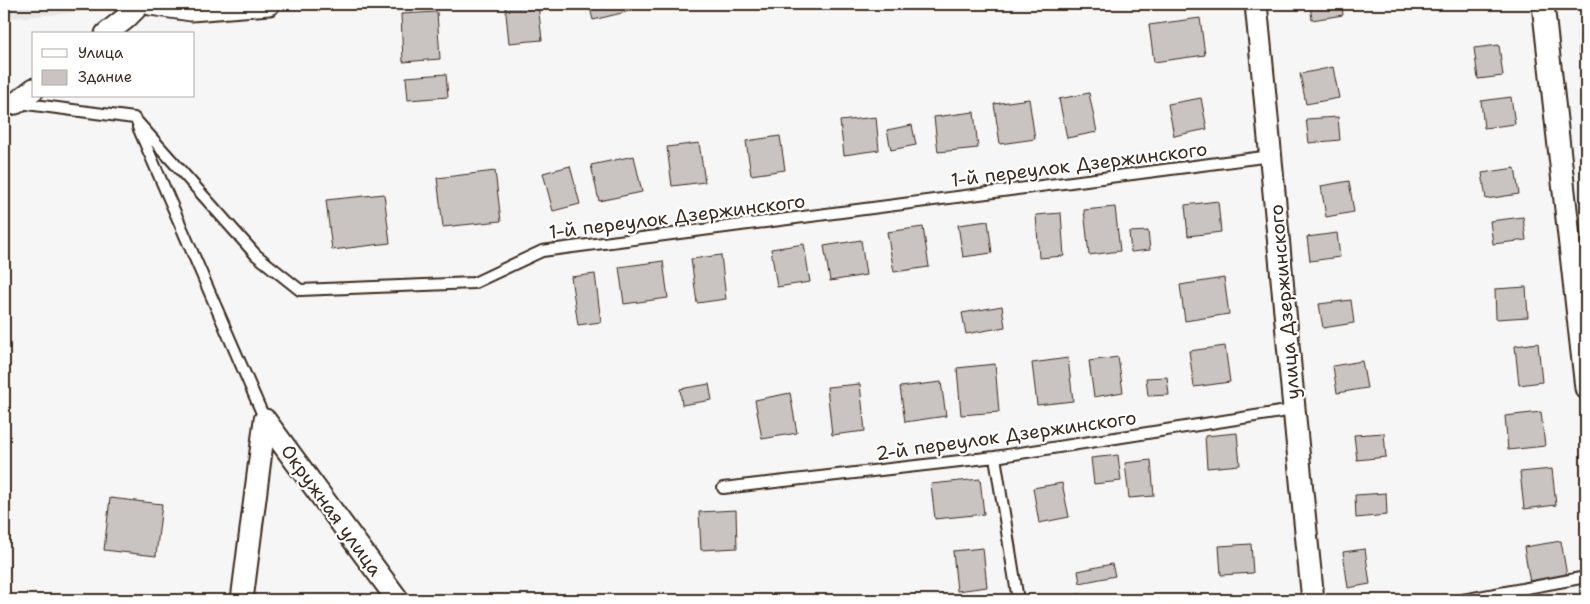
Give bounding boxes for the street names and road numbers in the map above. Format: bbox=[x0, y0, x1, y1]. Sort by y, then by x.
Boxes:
street label: 1-й переулок Дзержинского bbox=[949, 136, 1209, 193]
street label: 1-й переулок Дзержинского bbox=[547, 188, 807, 245]
street label: улица Дзержинского bbox=[1264, 203, 1305, 401]
street label: 2-й переулок Дзержинского bbox=[874, 405, 1138, 466]
street label: Окружная улица bbox=[275, 439, 388, 581]

